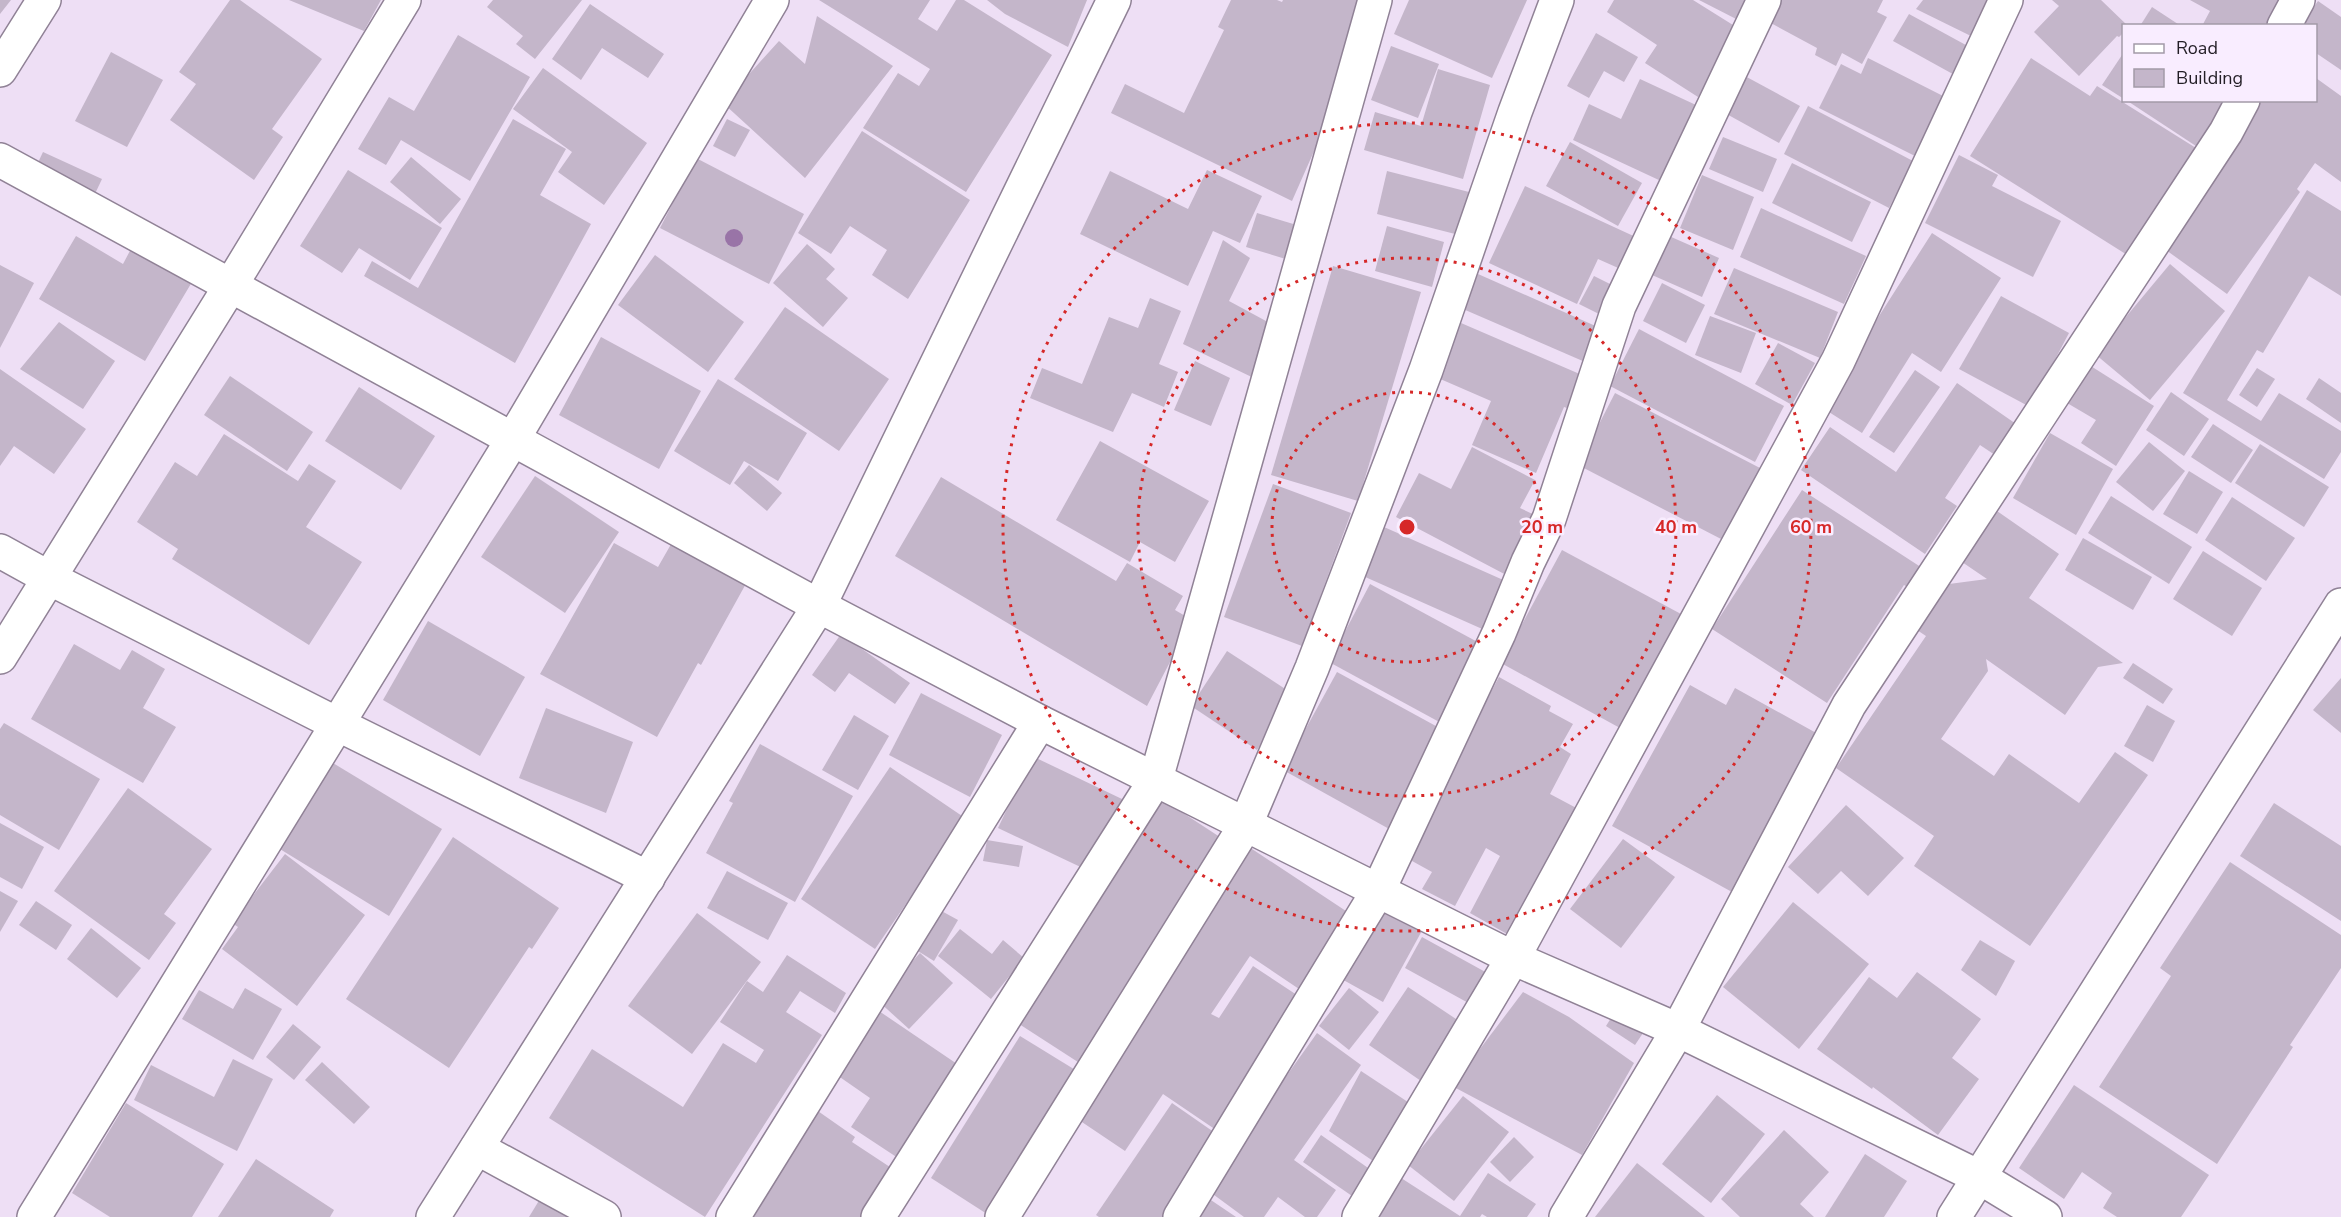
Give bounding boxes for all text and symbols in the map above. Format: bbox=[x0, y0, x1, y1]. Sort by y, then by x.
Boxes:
legend bbox=[2122, 24, 2317, 102]
text: Road bbox=[2176, 36, 2218, 60]
text: Building bbox=[2176, 66, 2243, 90]
text: 20 m bbox=[1521, 515, 1563, 539]
text: 40 m bbox=[1655, 515, 1697, 539]
text: 60 m bbox=[1790, 515, 1832, 539]
centre of rings bbox=[1397, 517, 1417, 537]

